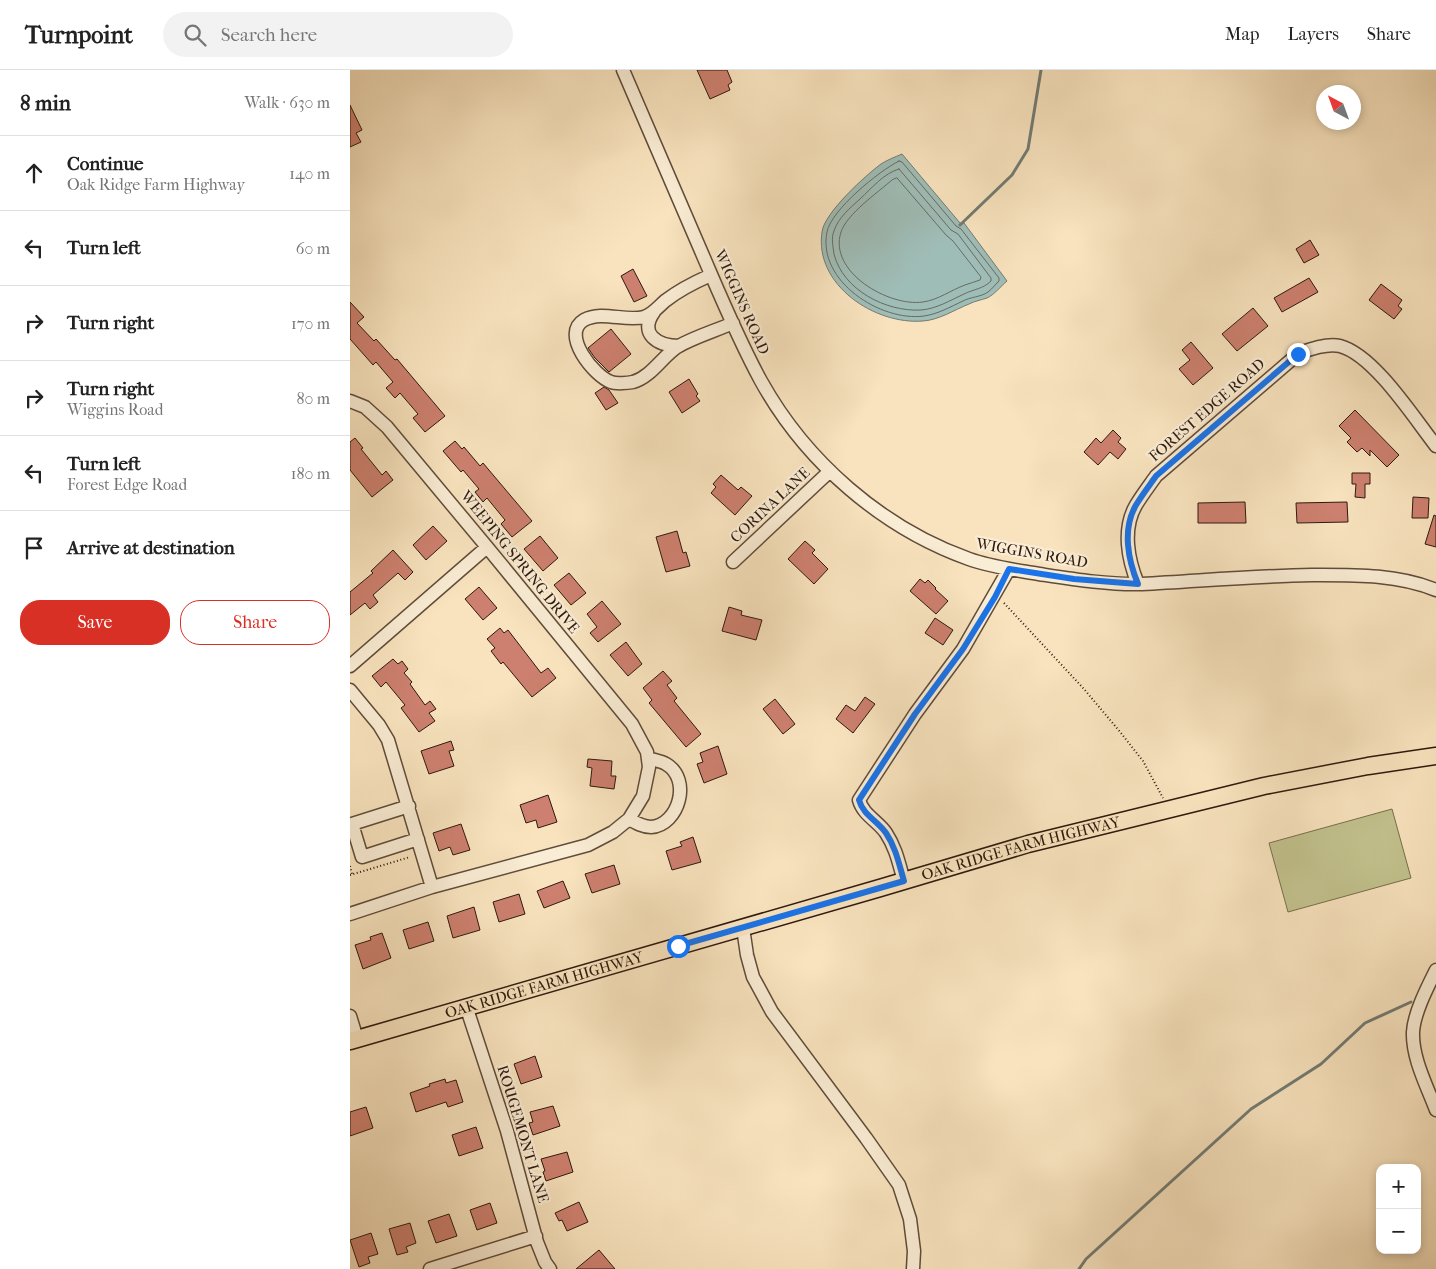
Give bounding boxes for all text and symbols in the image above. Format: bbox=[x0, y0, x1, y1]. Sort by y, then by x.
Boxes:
search box bbox=[163, 12, 513, 57]
text: Turnpoint bbox=[25, 21, 133, 49]
icon: search bbox=[181, 21, 209, 49]
text: Search here bbox=[221, 24, 317, 46]
text: Map bbox=[1225, 24, 1259, 45]
text: Layers bbox=[1287, 24, 1339, 45]
text: Share bbox=[1367, 24, 1411, 45]
north arrow bbox=[1316, 85, 1361, 130]
text: 8 min bbox=[20, 91, 71, 115]
text: Walk · 630 m bbox=[244, 93, 330, 112]
text: Continue bbox=[67, 153, 143, 175]
icon: ahead bbox=[20, 159, 48, 187]
text: 140 m bbox=[289, 164, 330, 183]
text: Oak Ridge Farm Highway bbox=[67, 175, 245, 194]
icon: left bbox=[20, 234, 48, 262]
text: Turn left bbox=[67, 237, 141, 259]
text: 60 m bbox=[296, 239, 330, 258]
street label: WIGGINS ROAD bbox=[710, 246, 773, 357]
icon: right bbox=[20, 309, 48, 337]
text: Turn right bbox=[67, 312, 154, 334]
text: 170 m bbox=[291, 314, 330, 333]
route end bbox=[1287, 343, 1310, 366]
street label: FOREST EDGE ROAD bbox=[1145, 355, 1269, 465]
text: Turn right bbox=[67, 378, 154, 400]
icon: right bbox=[20, 384, 48, 412]
text: 80 m bbox=[296, 389, 330, 408]
text: Wiggins Road bbox=[67, 400, 163, 419]
text: Turn left bbox=[67, 453, 141, 475]
icon: left bbox=[20, 459, 48, 487]
text: 180 m bbox=[291, 464, 330, 483]
street label: CORINA LANE bbox=[727, 464, 813, 546]
text: Forest Edge Road bbox=[67, 475, 187, 494]
street label: WEEPING SPRING DRIVE bbox=[456, 486, 583, 637]
icon: arrive bbox=[20, 534, 48, 562]
street label: WIGGINS ROAD bbox=[974, 534, 1089, 572]
text: Arrive at destination bbox=[67, 537, 235, 559]
button: Save bbox=[20, 600, 170, 645]
button: Share bbox=[180, 600, 330, 645]
street label: OAK RIDGE FARM HIGHWAY bbox=[919, 812, 1123, 884]
route start bbox=[667, 935, 690, 958]
street label: OAK RIDGE FARM HIGHWAY bbox=[443, 948, 646, 1022]
street label: ROUGEMONT LANE bbox=[493, 1063, 553, 1205]
map controls bbox=[1376, 1164, 1421, 1254]
button: + bbox=[1376, 1164, 1421, 1209]
button: − bbox=[1376, 1209, 1421, 1254]

